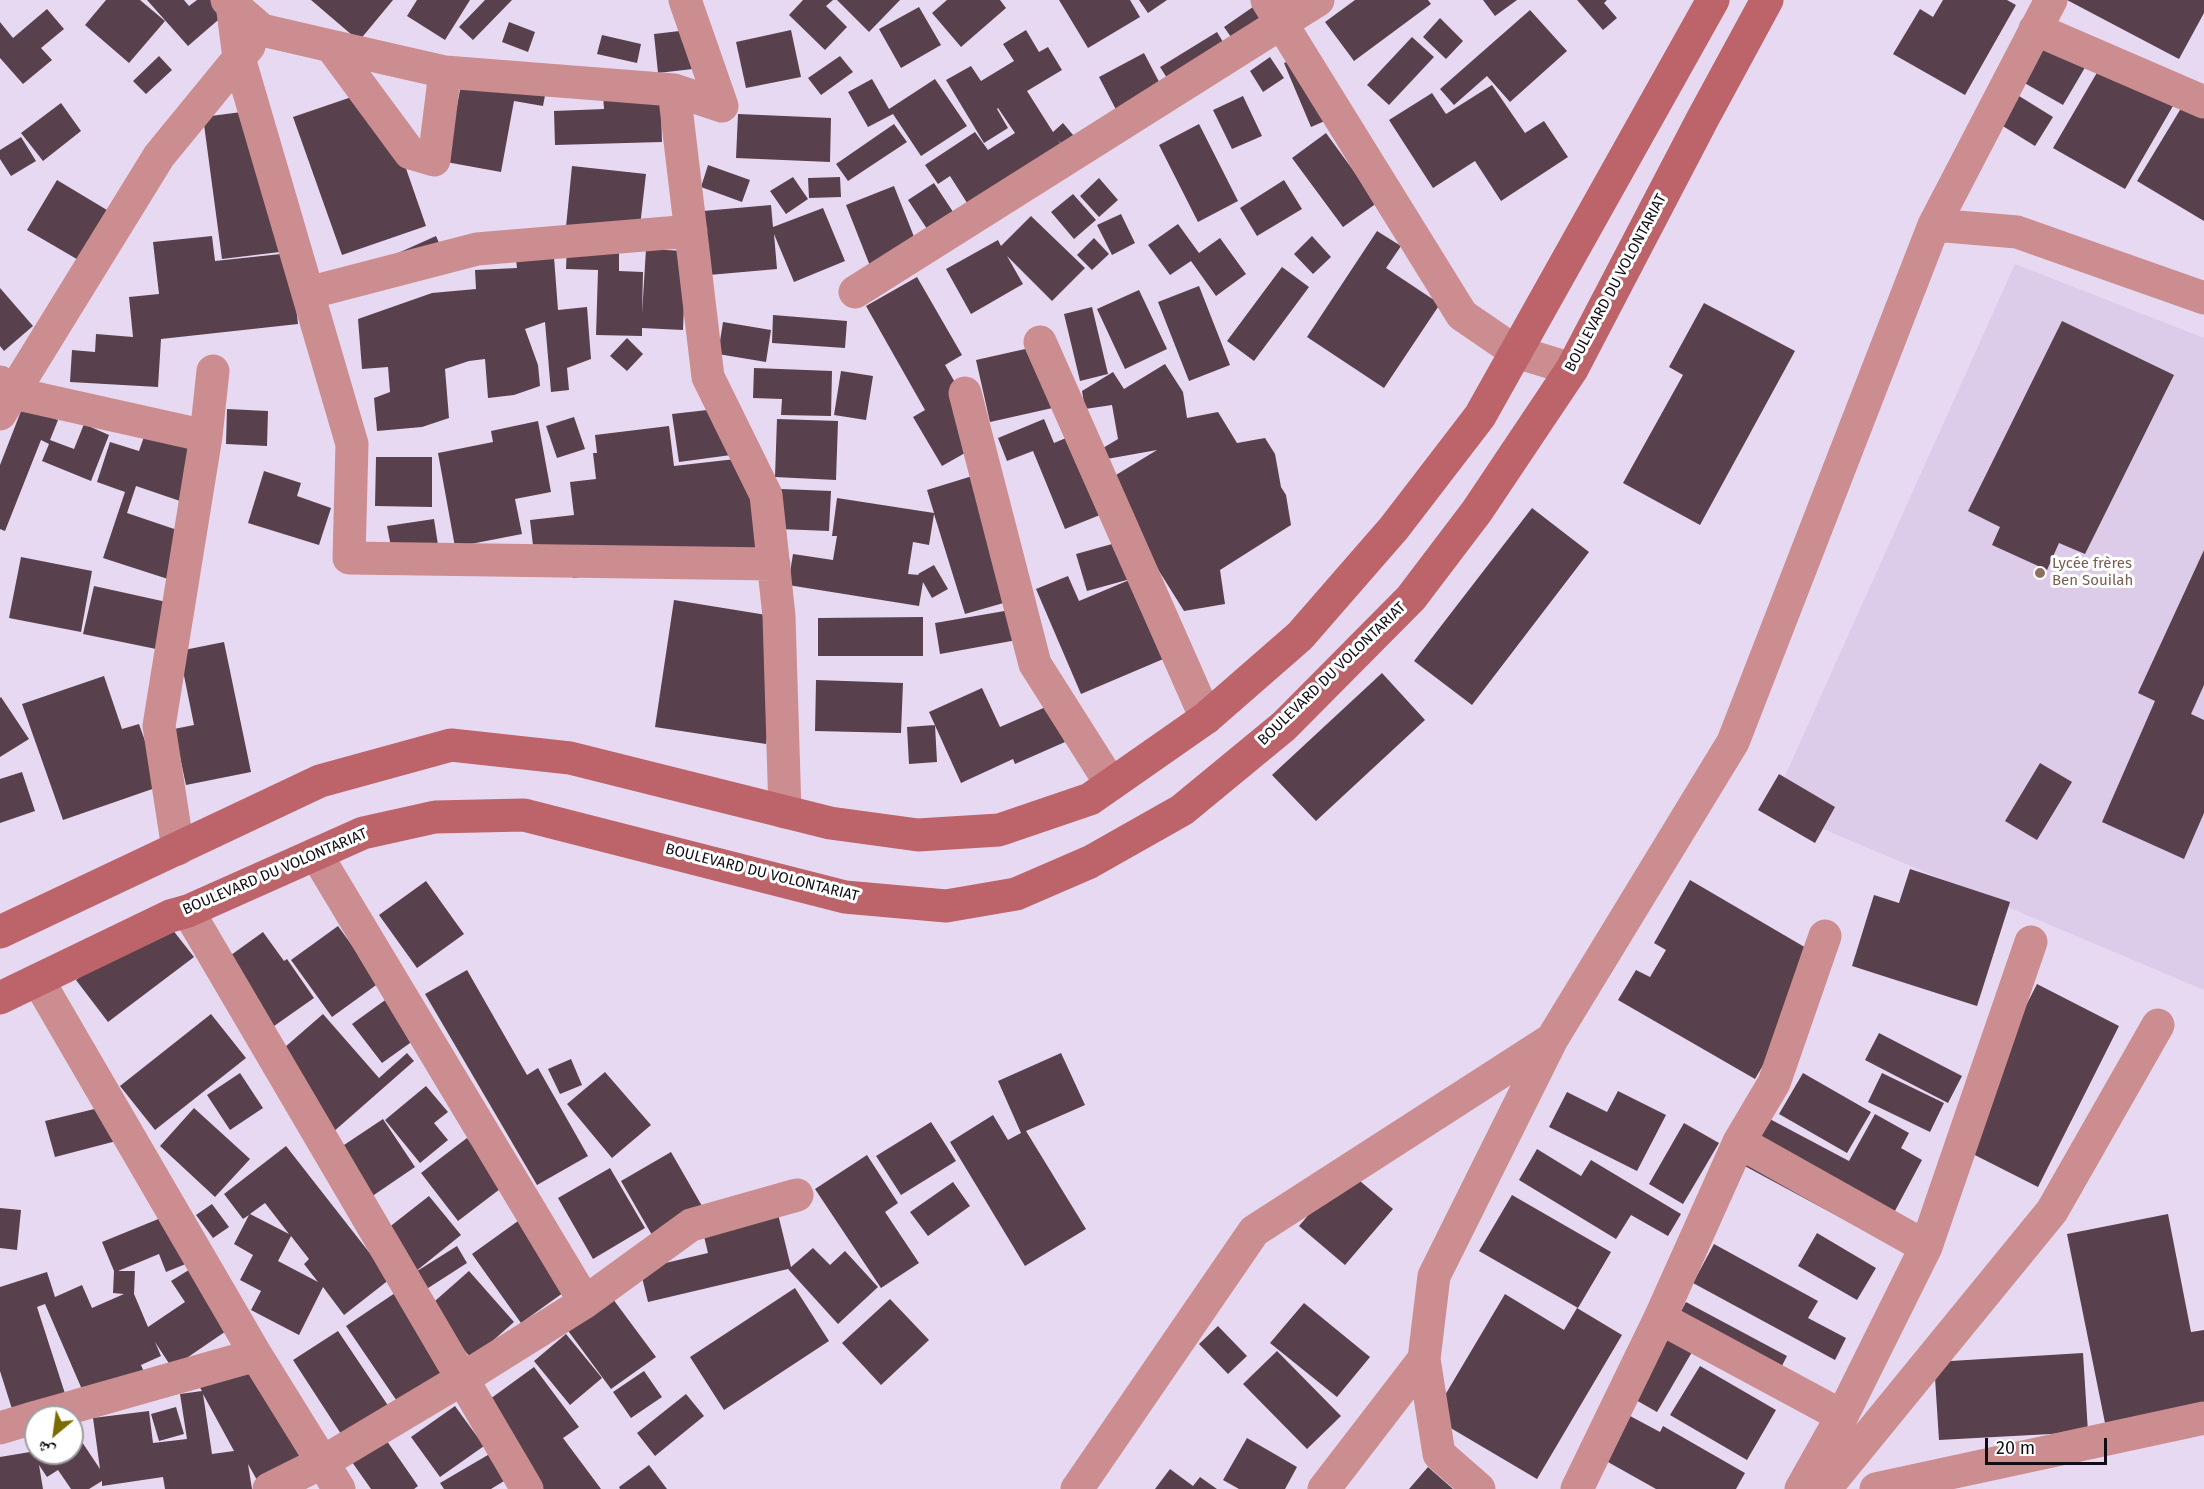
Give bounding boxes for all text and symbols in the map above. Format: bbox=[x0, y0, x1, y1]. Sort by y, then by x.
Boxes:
street label: BOULEVARD DU VOLONTARIAT bbox=[1561, 191, 1671, 375]
place label: Lycée frères Ben Souilah bbox=[2052, 555, 2133, 590]
marker: Lycée frères Ben Souilah bbox=[2033, 566, 2047, 580]
street label: BOULEVARD DU VOLONTARIAT bbox=[1254, 599, 1410, 749]
street label: BOULEVARD DU VOLONTARIAT bbox=[180, 825, 370, 919]
street label: BOULEVARD DU VOLONTARIAT bbox=[663, 840, 861, 906]
north arrow bbox=[24, 1405, 84, 1465]
scale bar bbox=[1988, 1426, 2110, 1464]
text: ش bbox=[34, 1437, 58, 1462]
text: 20 m bbox=[1996, 1437, 2035, 1459]

